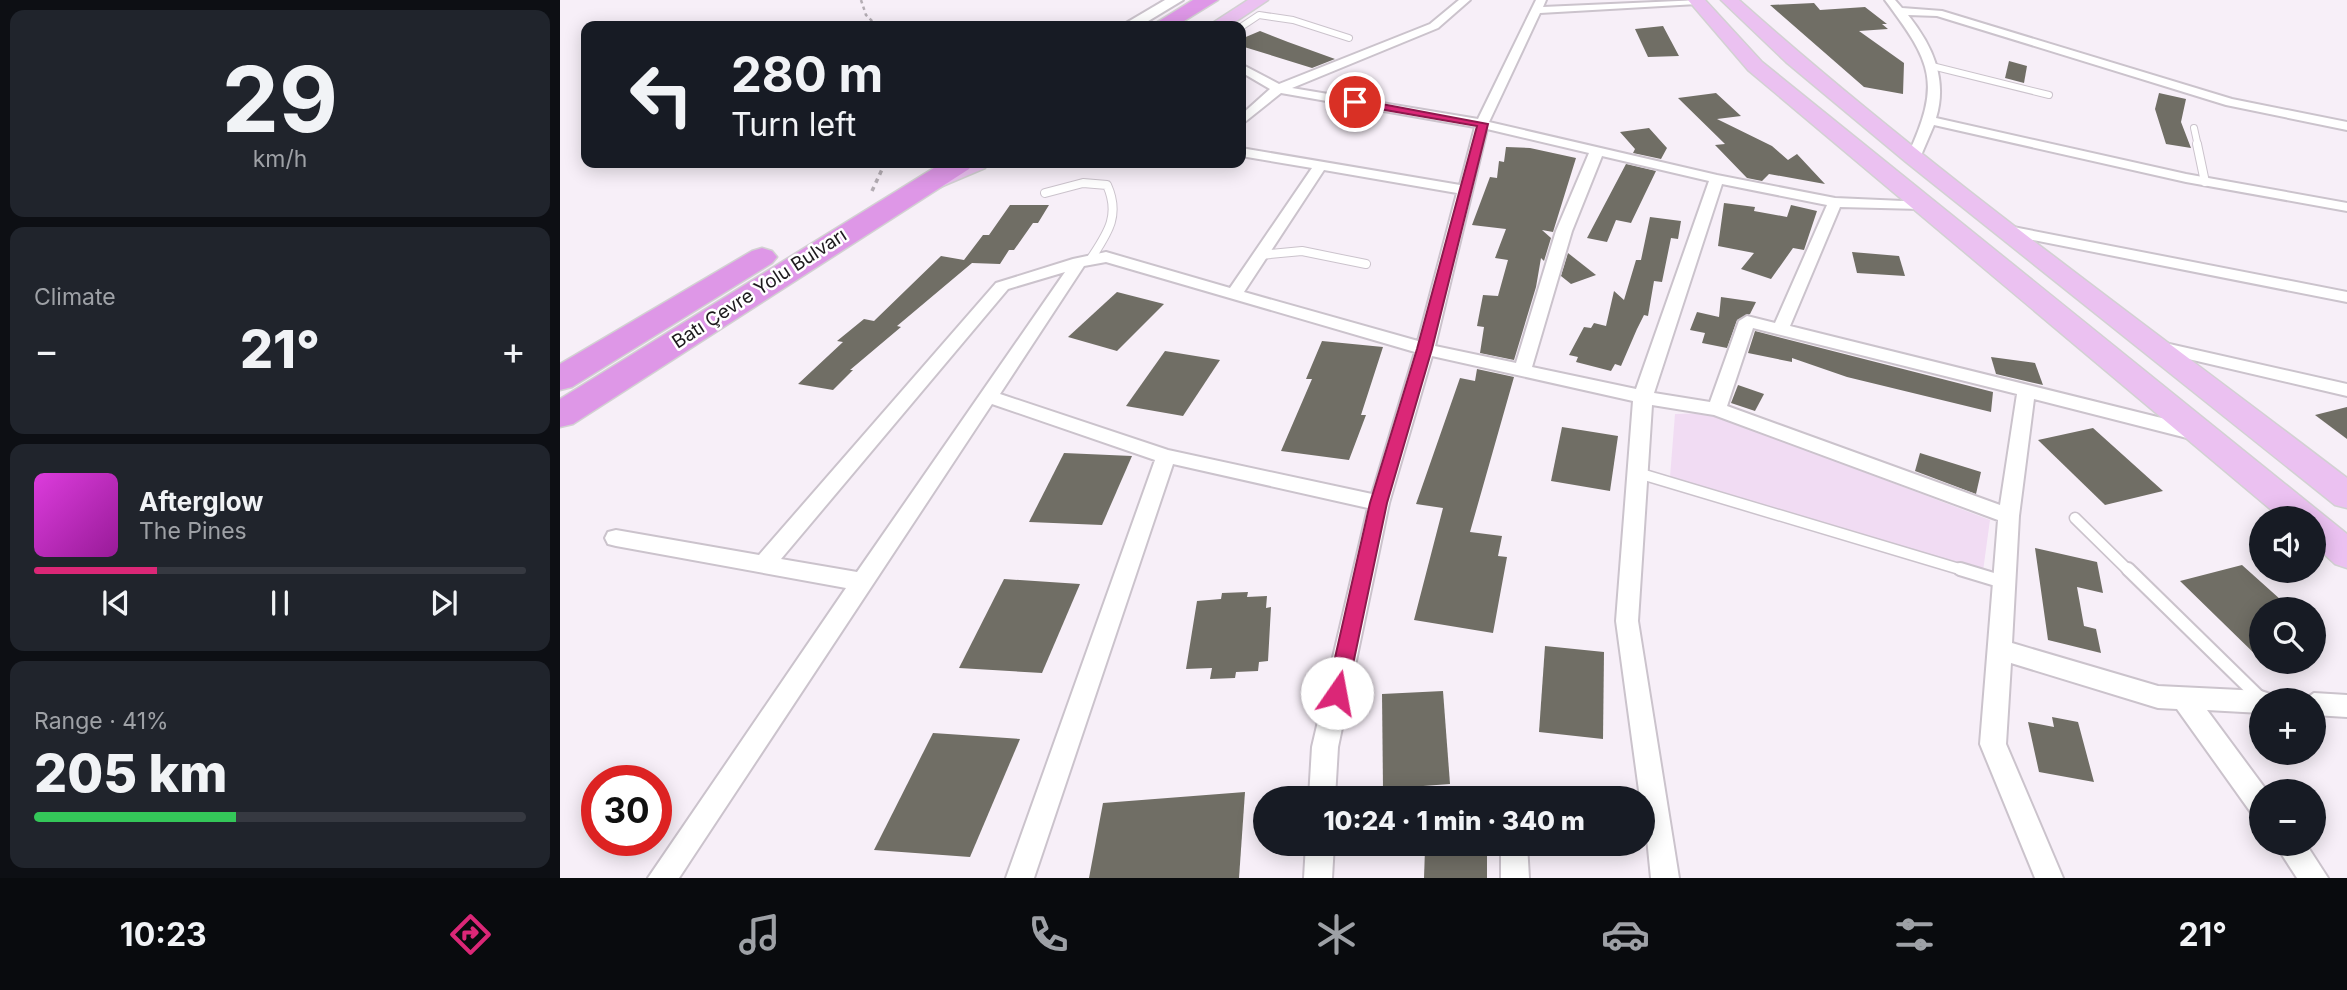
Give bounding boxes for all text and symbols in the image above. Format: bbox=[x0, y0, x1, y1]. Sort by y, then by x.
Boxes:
text: 29 bbox=[222, 44, 338, 154]
text: 280 m bbox=[731, 45, 883, 104]
icon: left bbox=[616, 49, 707, 140]
pin bbox=[1325, 72, 1385, 132]
icon: arrive bbox=[1336, 83, 1374, 121]
text: Turn left bbox=[731, 105, 856, 144]
text: km/h bbox=[253, 145, 307, 173]
street label: Batı Çevre Yolu Bulvarı bbox=[668, 223, 851, 353]
text: Climate bbox=[34, 283, 116, 311]
text: 21° bbox=[240, 318, 320, 381]
text: − bbox=[34, 327, 59, 373]
text: + bbox=[501, 327, 526, 373]
text: Afterglow bbox=[139, 486, 263, 517]
map controls bbox=[2249, 506, 2326, 856]
button: sound bbox=[2249, 506, 2326, 583]
text: The Pines bbox=[139, 517, 247, 545]
icon: previous bbox=[97, 584, 135, 622]
icon: pause bbox=[261, 584, 299, 622]
icon: next bbox=[425, 584, 463, 622]
button: search bbox=[2249, 597, 2326, 674]
position arrow bbox=[1300, 656, 1374, 730]
button: + bbox=[2249, 688, 2326, 765]
text: Range · 41% bbox=[34, 707, 169, 735]
text: 205 km bbox=[34, 742, 227, 805]
speed limit sign: 30 bbox=[581, 765, 672, 856]
button: − bbox=[2249, 779, 2326, 856]
text: 10:24 · 1 min · 340 m bbox=[1323, 805, 1585, 836]
icon: directions bbox=[446, 910, 495, 959]
icon: music bbox=[735, 910, 784, 959]
icon: phone bbox=[1024, 910, 1073, 959]
icon: climate bbox=[1312, 910, 1361, 959]
icon: car bbox=[1601, 910, 1650, 959]
icon: filters bbox=[1890, 910, 1939, 959]
text: 10:23 bbox=[120, 915, 207, 954]
text: 21° bbox=[2178, 915, 2227, 954]

